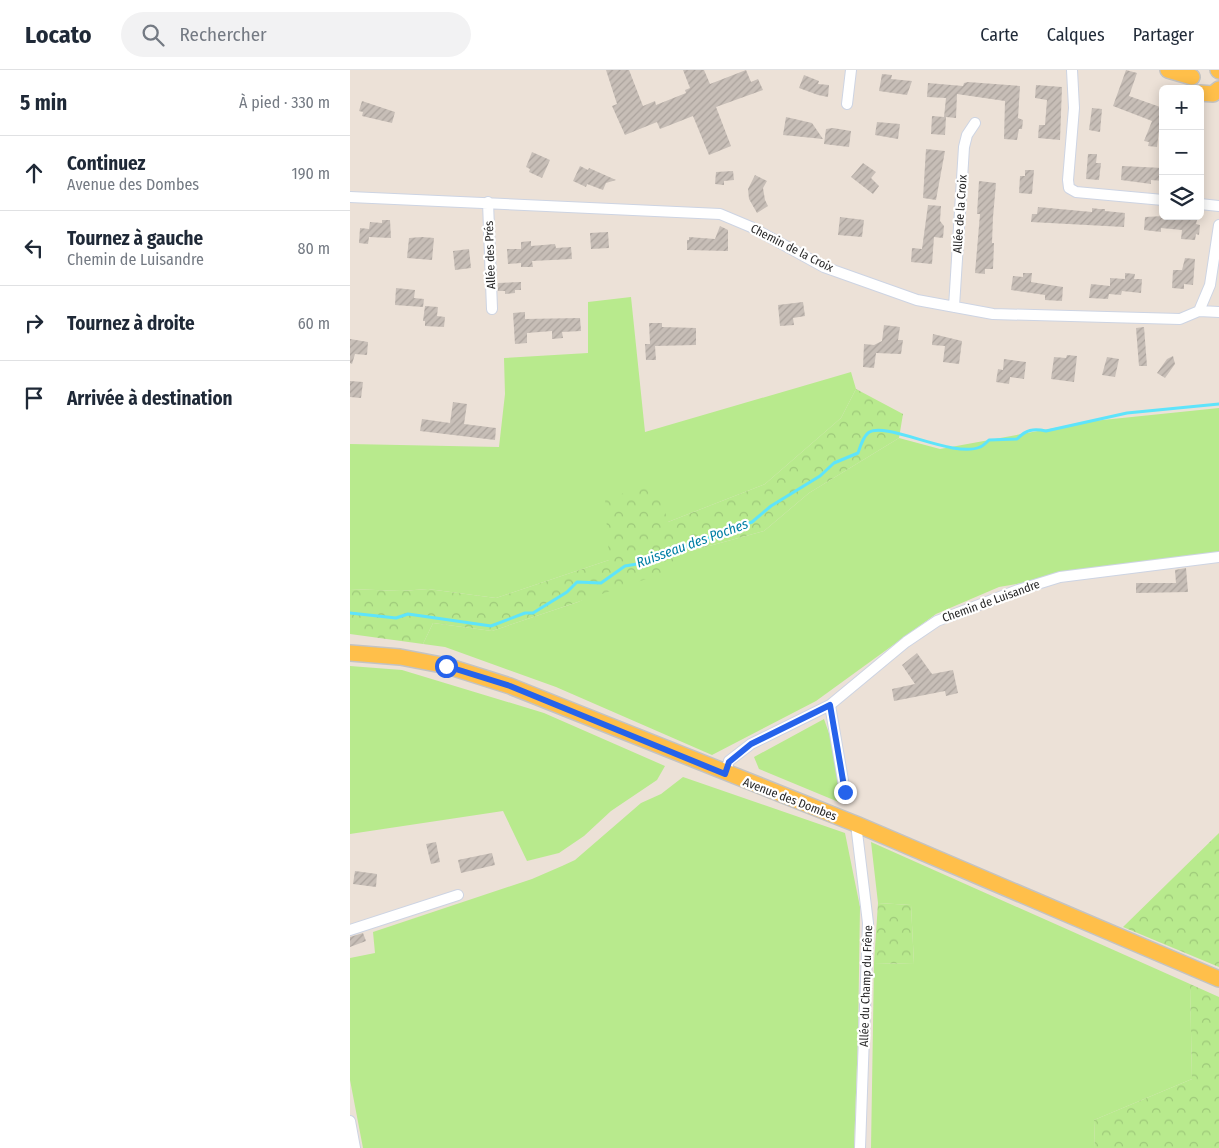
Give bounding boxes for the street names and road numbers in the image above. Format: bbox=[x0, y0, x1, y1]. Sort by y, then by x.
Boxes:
street label: Allée de la Croix bbox=[950, 174, 970, 254]
street label: Allée des Prés bbox=[482, 221, 498, 289]
street label: Chemin de la Croix bbox=[748, 221, 836, 275]
street label: Chemin de Luisandre bbox=[940, 577, 1042, 625]
street label: Avenue des Dombes bbox=[741, 775, 839, 823]
street label: Allée du Champ du Frêne bbox=[857, 925, 875, 1047]

